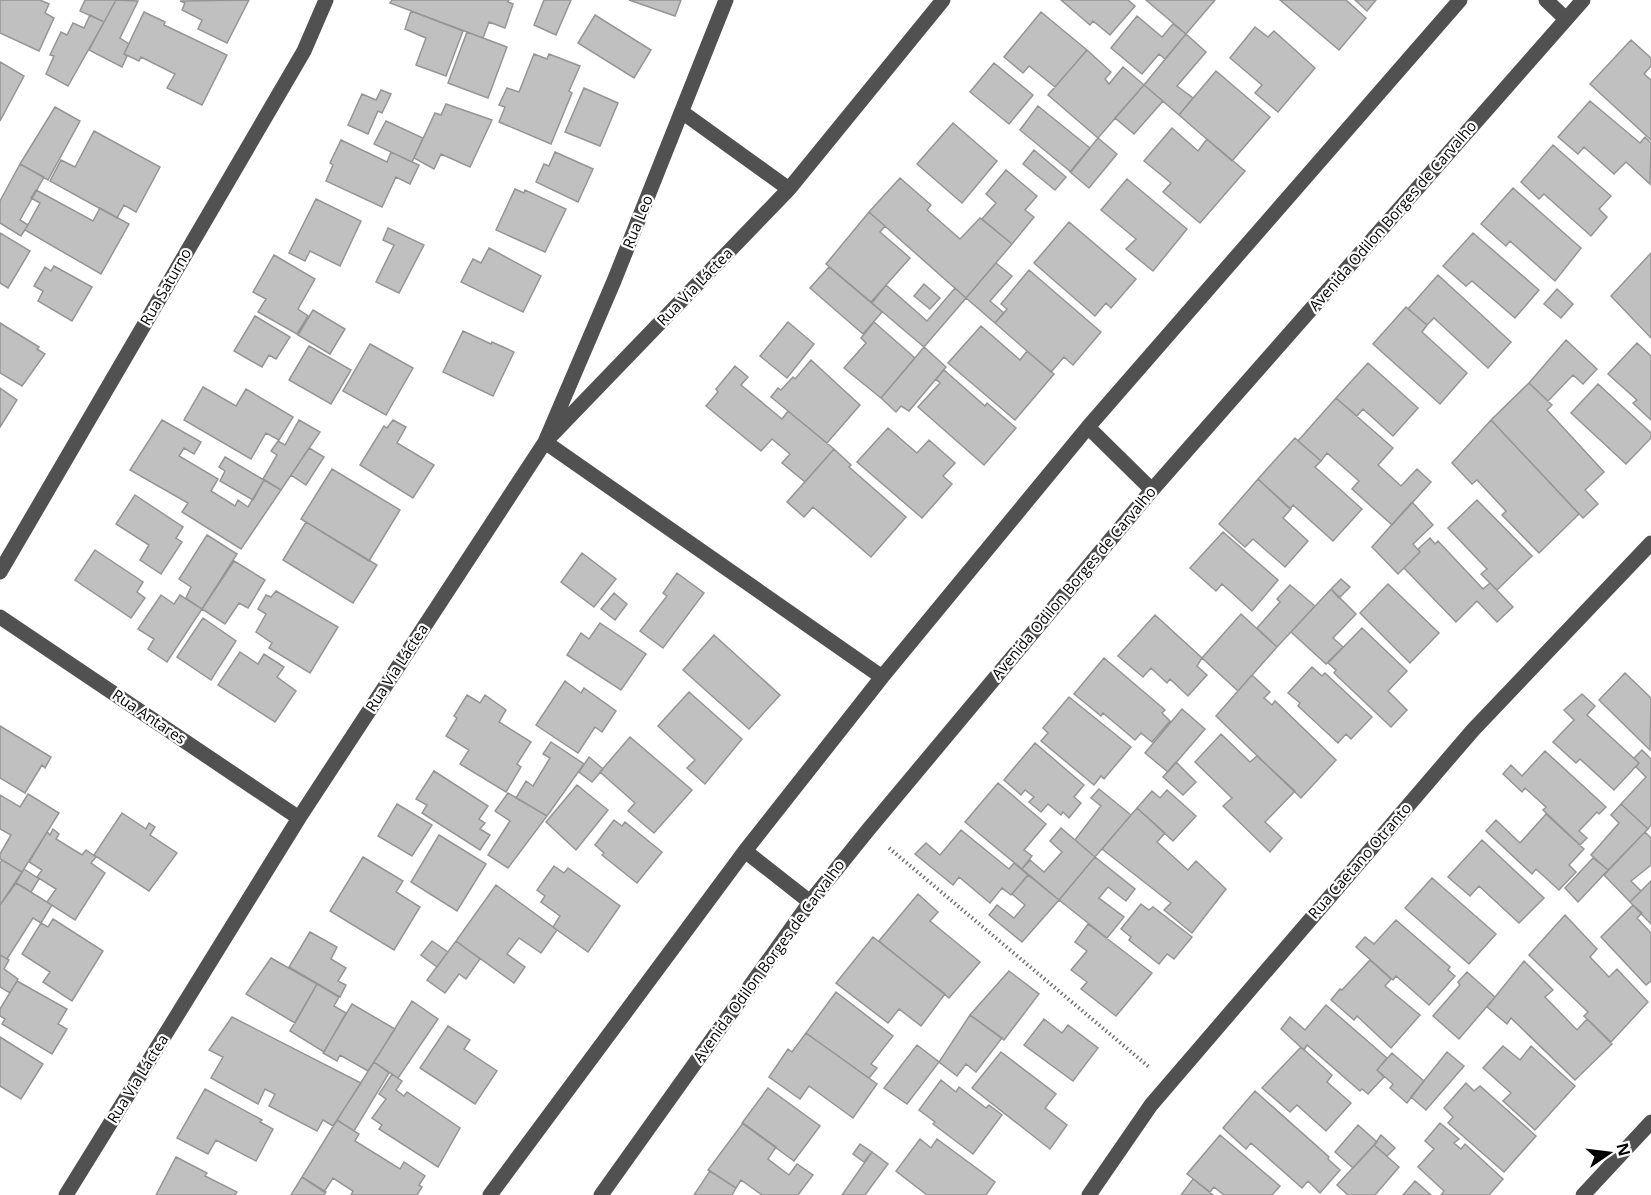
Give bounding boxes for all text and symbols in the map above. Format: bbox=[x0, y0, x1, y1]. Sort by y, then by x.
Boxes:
street label: Avenida Odilon Borges de Carvalho bbox=[1304, 116, 1481, 315]
street label: Rua Leo bbox=[617, 192, 657, 251]
street label: Rua Via Láctea bbox=[652, 243, 737, 330]
street label: Rua Saturno bbox=[135, 244, 195, 329]
street label: Avenida Odilon Borges de Carvalho bbox=[986, 482, 1160, 683]
street label: Rua Via Láctea bbox=[360, 620, 432, 715]
street label: Rua Antares bbox=[109, 684, 190, 748]
street label: Rua Caetano Otranto bbox=[1303, 798, 1415, 923]
street label: Avenida Odilon Borges de Carvalho bbox=[688, 855, 849, 1066]
street label: Rua Via Láctea bbox=[102, 1030, 172, 1127]
north arrow bbox=[1579, 1123, 1639, 1183]
text: N bbox=[1611, 1140, 1636, 1158]

